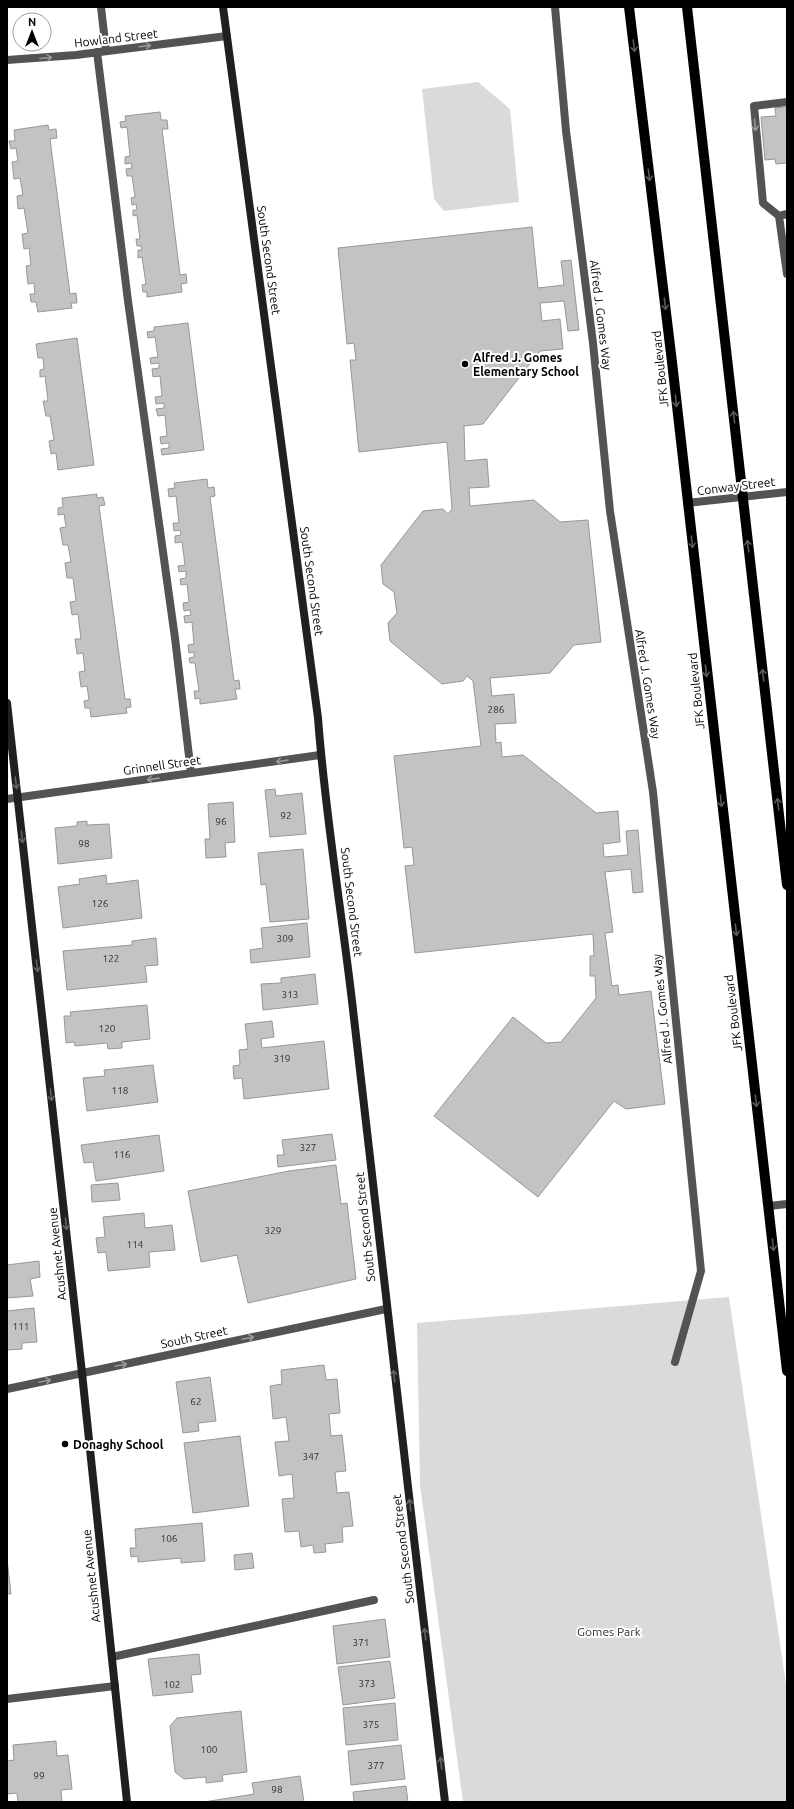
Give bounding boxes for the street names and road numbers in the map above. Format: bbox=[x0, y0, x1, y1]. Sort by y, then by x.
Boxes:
street label: Howland Street bbox=[73, 26, 159, 50]
street label: South Second Street bbox=[255, 205, 283, 316]
street label: Alfred J. Gomes Way bbox=[588, 259, 614, 371]
street label: JFK Boulevard bbox=[650, 330, 670, 408]
street label: Conway Street bbox=[696, 475, 776, 497]
street label: South Second Street bbox=[298, 526, 326, 637]
street label: Alfred J. Gomes Way bbox=[633, 628, 663, 740]
street label: JFK Boulevard bbox=[686, 652, 706, 730]
street label: Grinnell Street bbox=[122, 753, 202, 777]
street label: South Second Street bbox=[339, 847, 365, 958]
street label: Alfred J. Gomes Way bbox=[650, 953, 674, 1065]
street label: JFK Boulevard bbox=[722, 974, 744, 1052]
street label: South Second Street bbox=[353, 1171, 377, 1282]
street label: Acushnet Avenue bbox=[46, 1207, 68, 1301]
street label: South Street bbox=[159, 1324, 229, 1350]
street label: South Second Street bbox=[390, 1493, 416, 1604]
street label: Acushnet Avenue bbox=[80, 1529, 102, 1623]

